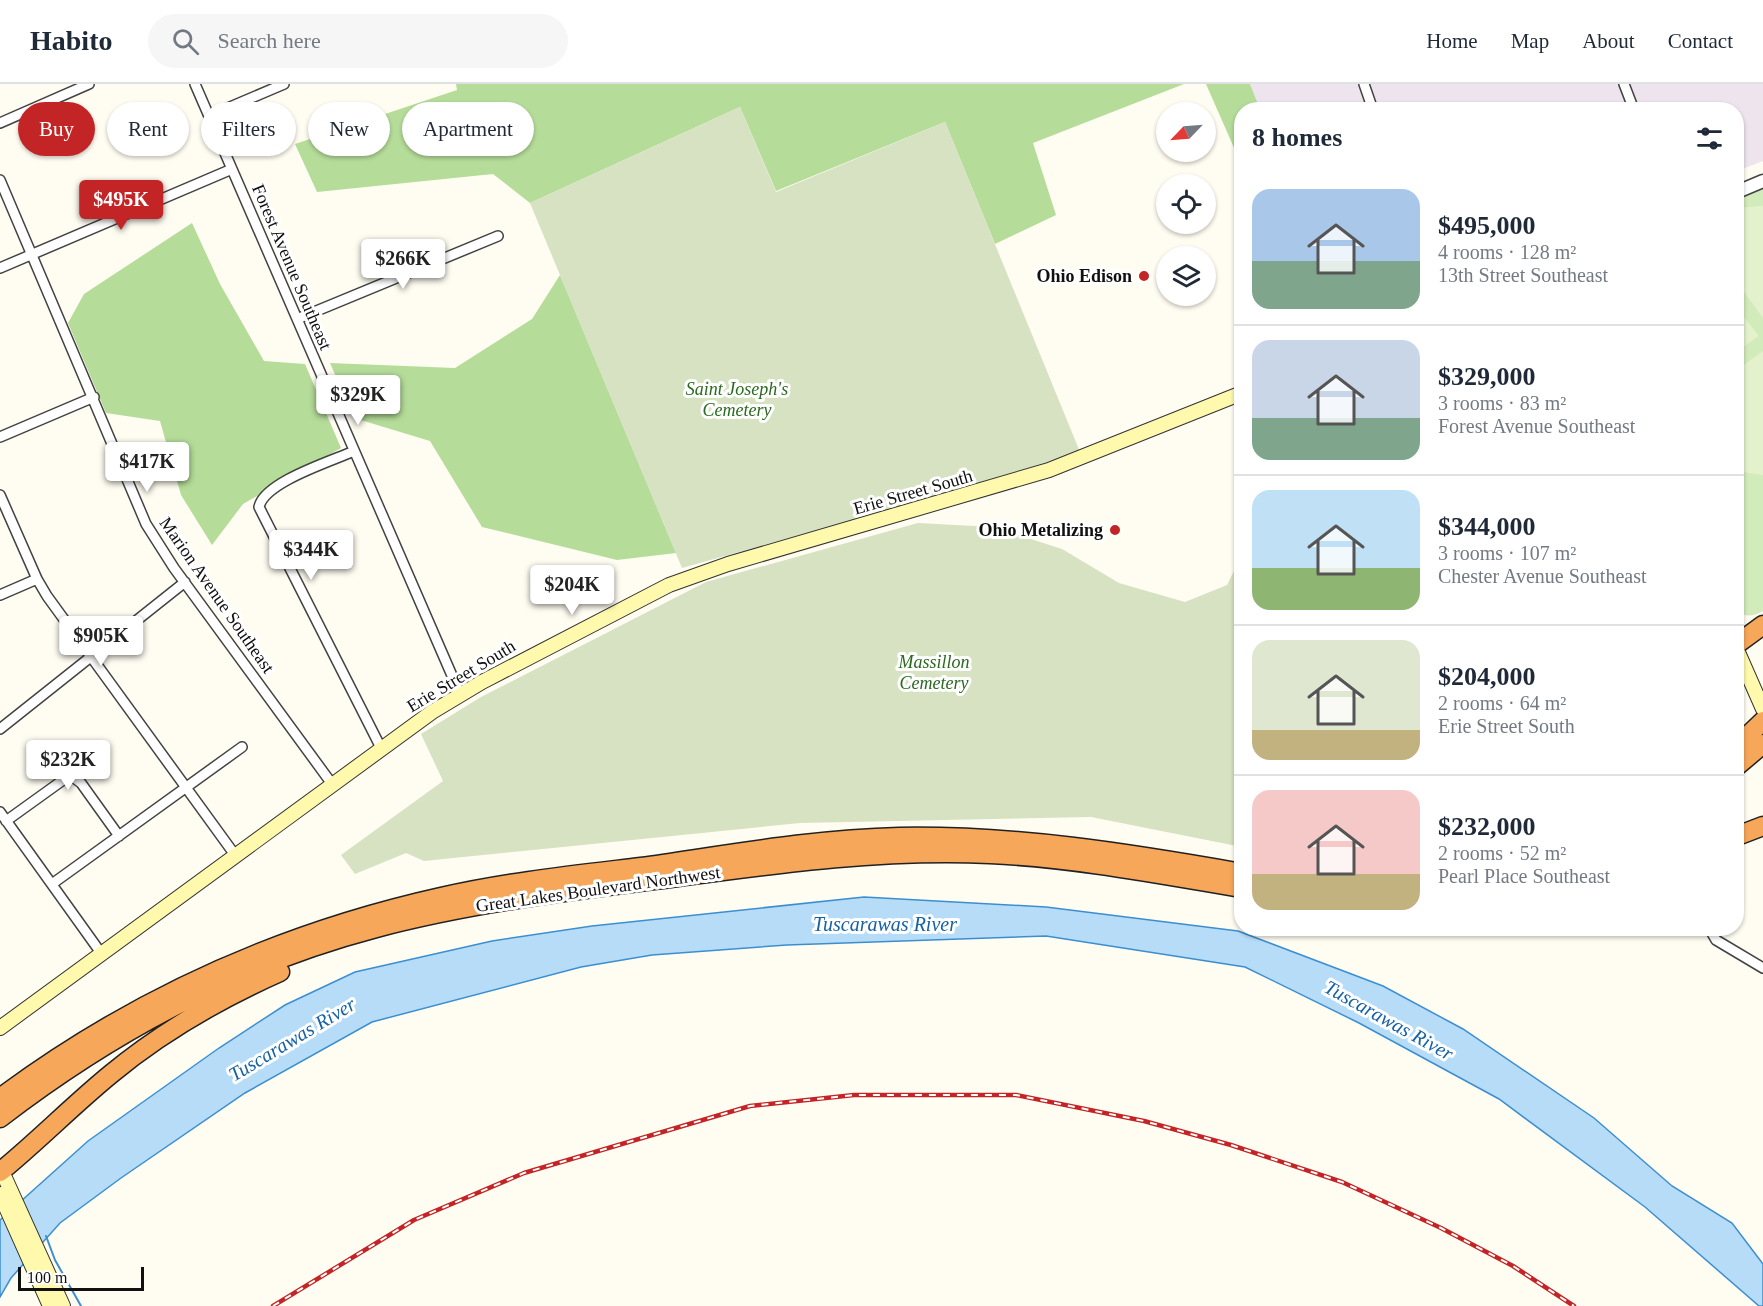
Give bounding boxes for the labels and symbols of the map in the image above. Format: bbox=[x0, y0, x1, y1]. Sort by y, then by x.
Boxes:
north arrow bbox=[1156, 102, 1216, 162]
pin: $495K bbox=[79, 180, 163, 231]
street label: Forest Avenue Southeast bbox=[248, 181, 336, 353]
pin: $266K bbox=[361, 239, 445, 290]
place label: Ohio Edison bbox=[1036, 266, 1132, 286]
marker: Ohio Edison bbox=[1137, 269, 1151, 283]
pin: $329K bbox=[316, 375, 400, 426]
park label: Saint Joseph's Cemetery bbox=[686, 379, 788, 420]
pin: $417K bbox=[105, 442, 189, 493]
street label: Erie Street South bbox=[851, 465, 975, 519]
street label: Marion Avenue Southeast bbox=[156, 513, 278, 677]
place label: Ohio Metalizing bbox=[979, 520, 1103, 540]
marker: Ohio Metalizing bbox=[1108, 523, 1122, 537]
pin: $344K bbox=[269, 530, 353, 581]
pin: $204K bbox=[530, 565, 614, 616]
pin: $905K bbox=[59, 616, 143, 667]
street label: Erie Street South bbox=[403, 636, 519, 716]
park label: Massillon Cemetery bbox=[897, 652, 970, 693]
pin: $232K bbox=[26, 740, 110, 791]
street label: Great Lakes Boulevard Northwest bbox=[475, 862, 721, 916]
water label: Tuscarawas River bbox=[813, 913, 957, 935]
water label: Tuscarawas River bbox=[1321, 975, 1457, 1065]
water label: Tuscarawas River bbox=[225, 992, 360, 1085]
scale bar bbox=[18, 1264, 144, 1292]

